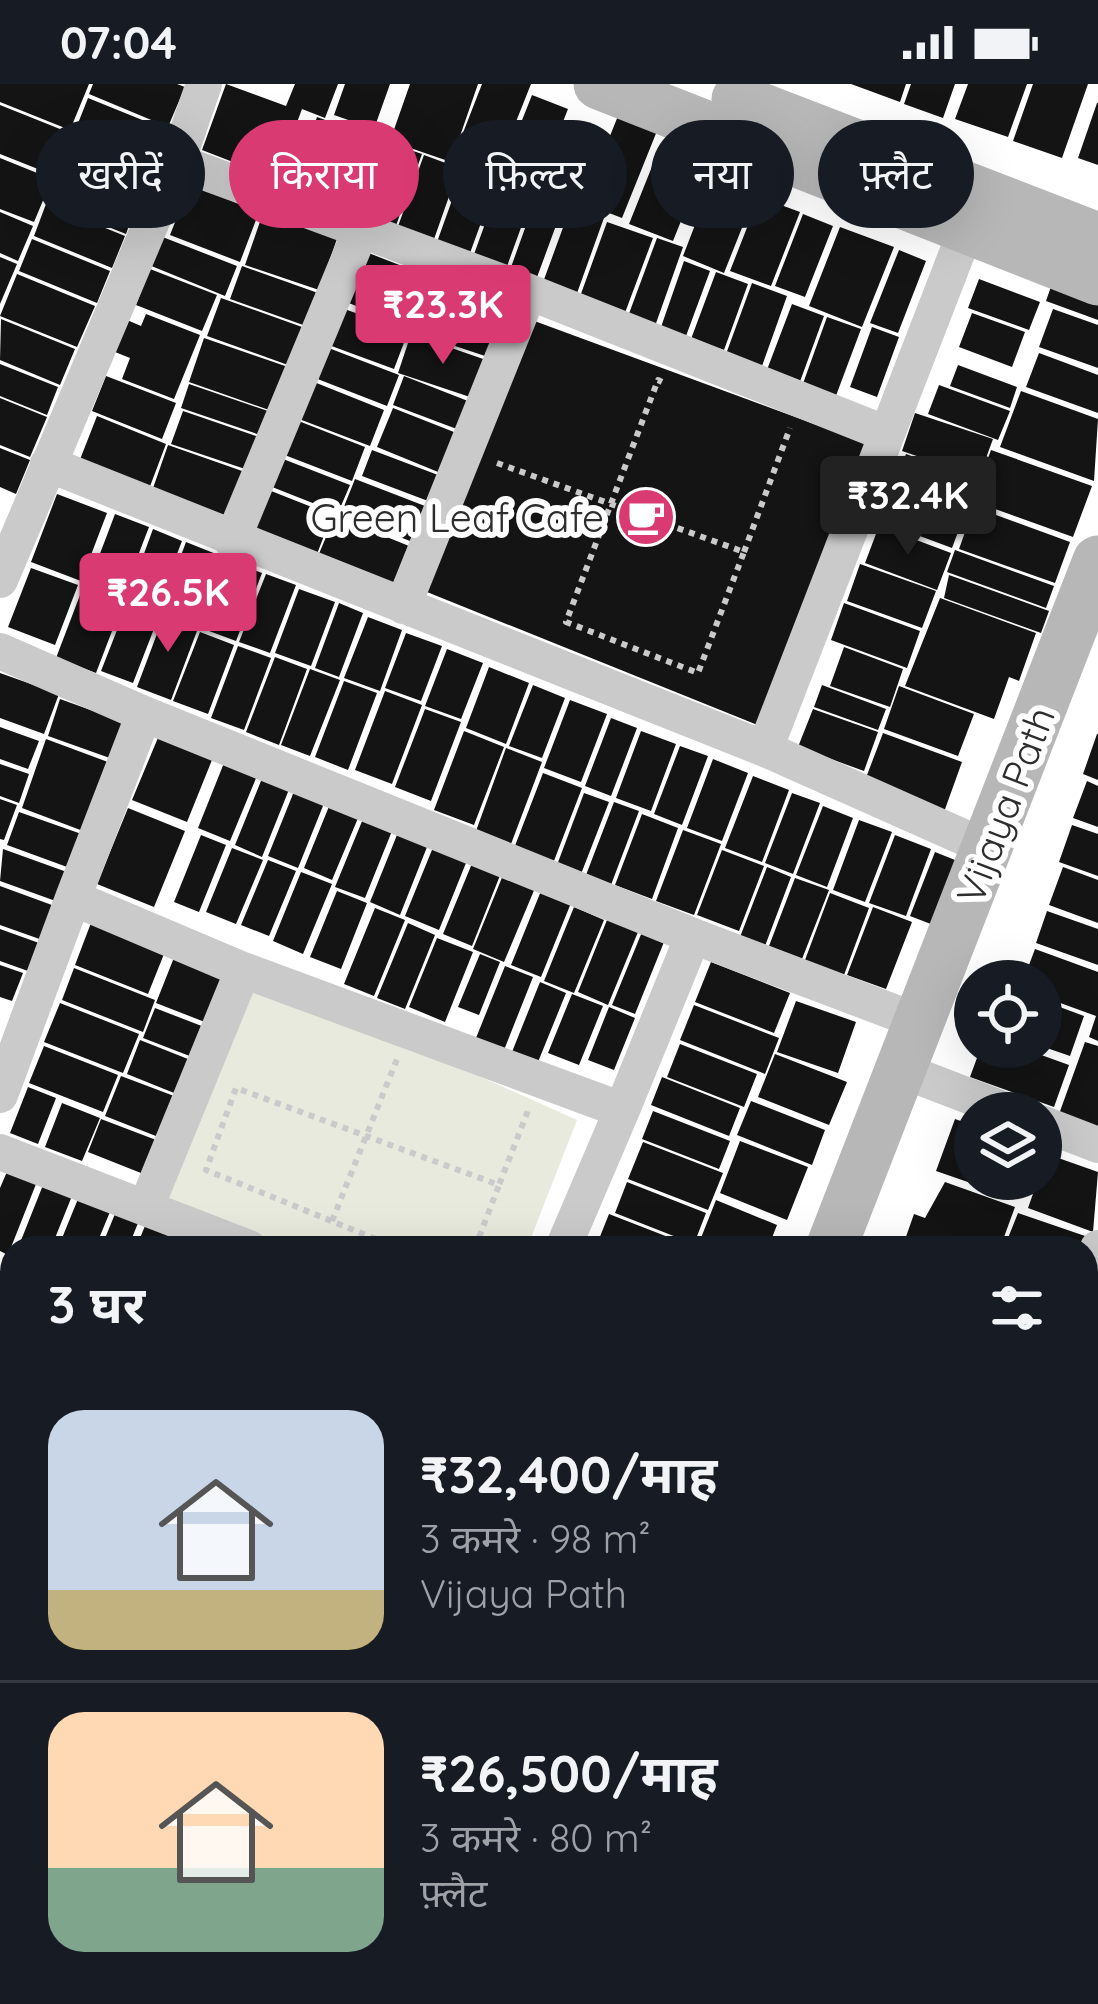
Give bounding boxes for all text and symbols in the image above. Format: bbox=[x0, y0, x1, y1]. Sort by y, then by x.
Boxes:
text: 07:04 bbox=[60, 14, 177, 70]
chip: खरीदें bbox=[36, 120, 205, 228]
chip: किराया bbox=[229, 120, 419, 228]
chip: फ़िल्टर bbox=[443, 120, 627, 228]
chip: नया bbox=[651, 120, 794, 228]
chip: फ़्लैट bbox=[818, 120, 974, 228]
pin: ₹23.3K bbox=[345, 265, 541, 367]
text: ₹23.3K bbox=[383, 279, 503, 328]
pin: ₹32.4K bbox=[810, 456, 1006, 558]
text: ₹32.4K bbox=[847, 470, 969, 519]
cafe icon: Green Leaf Cafe bbox=[615, 486, 677, 548]
place label: Green Leaf Cafe bbox=[311, 493, 604, 542]
pin: ₹26.5K bbox=[70, 553, 266, 655]
text: ₹26.5K bbox=[106, 567, 230, 616]
street label: Vijaya Path bbox=[945, 700, 1065, 910]
map controls bbox=[954, 960, 1062, 1200]
button: locate bbox=[954, 960, 1062, 1068]
button: layers bbox=[954, 1092, 1062, 1200]
text: 3 घर bbox=[48, 1272, 145, 1336]
icon: filters bbox=[984, 1275, 1050, 1341]
text: ₹32,400/माह bbox=[420, 1442, 717, 1506]
icon: home bbox=[144, 1458, 288, 1602]
text: 3 कमरे · 98 m² bbox=[420, 1514, 651, 1563]
text: Vijaya Path bbox=[420, 1569, 627, 1618]
text: ₹26,500/माह bbox=[420, 1741, 718, 1805]
icon: home bbox=[144, 1760, 288, 1904]
text: 3 कमरे · 80 m² bbox=[420, 1813, 652, 1862]
text: फ़्लैट bbox=[420, 1868, 487, 1917]

